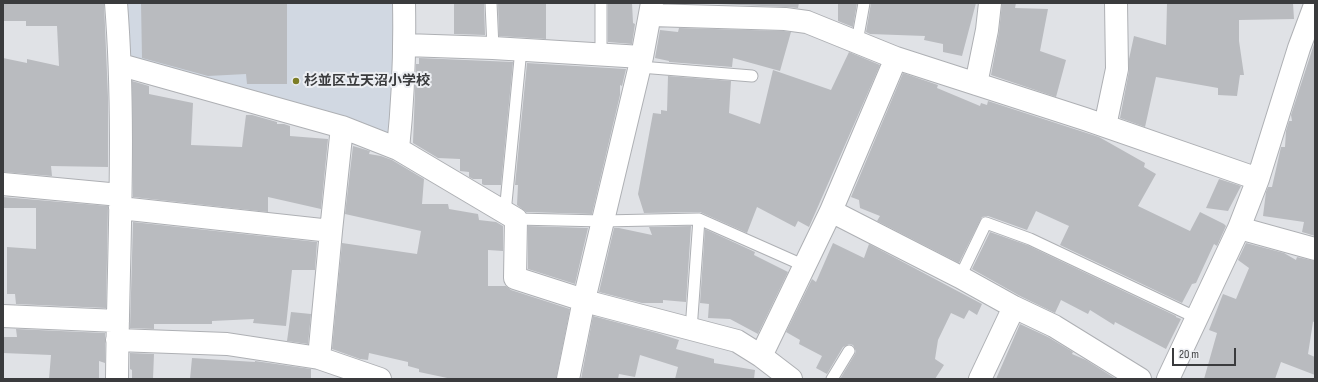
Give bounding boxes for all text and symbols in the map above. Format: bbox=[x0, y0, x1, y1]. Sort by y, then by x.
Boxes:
place label: 杉並区立天沼小学校 bbox=[304, 73, 430, 89]
marker: 杉並区立天沼小学校 bbox=[291, 76, 301, 86]
scale bar bbox=[1174, 340, 1238, 366]
text: 20 m bbox=[1179, 347, 1199, 362]

